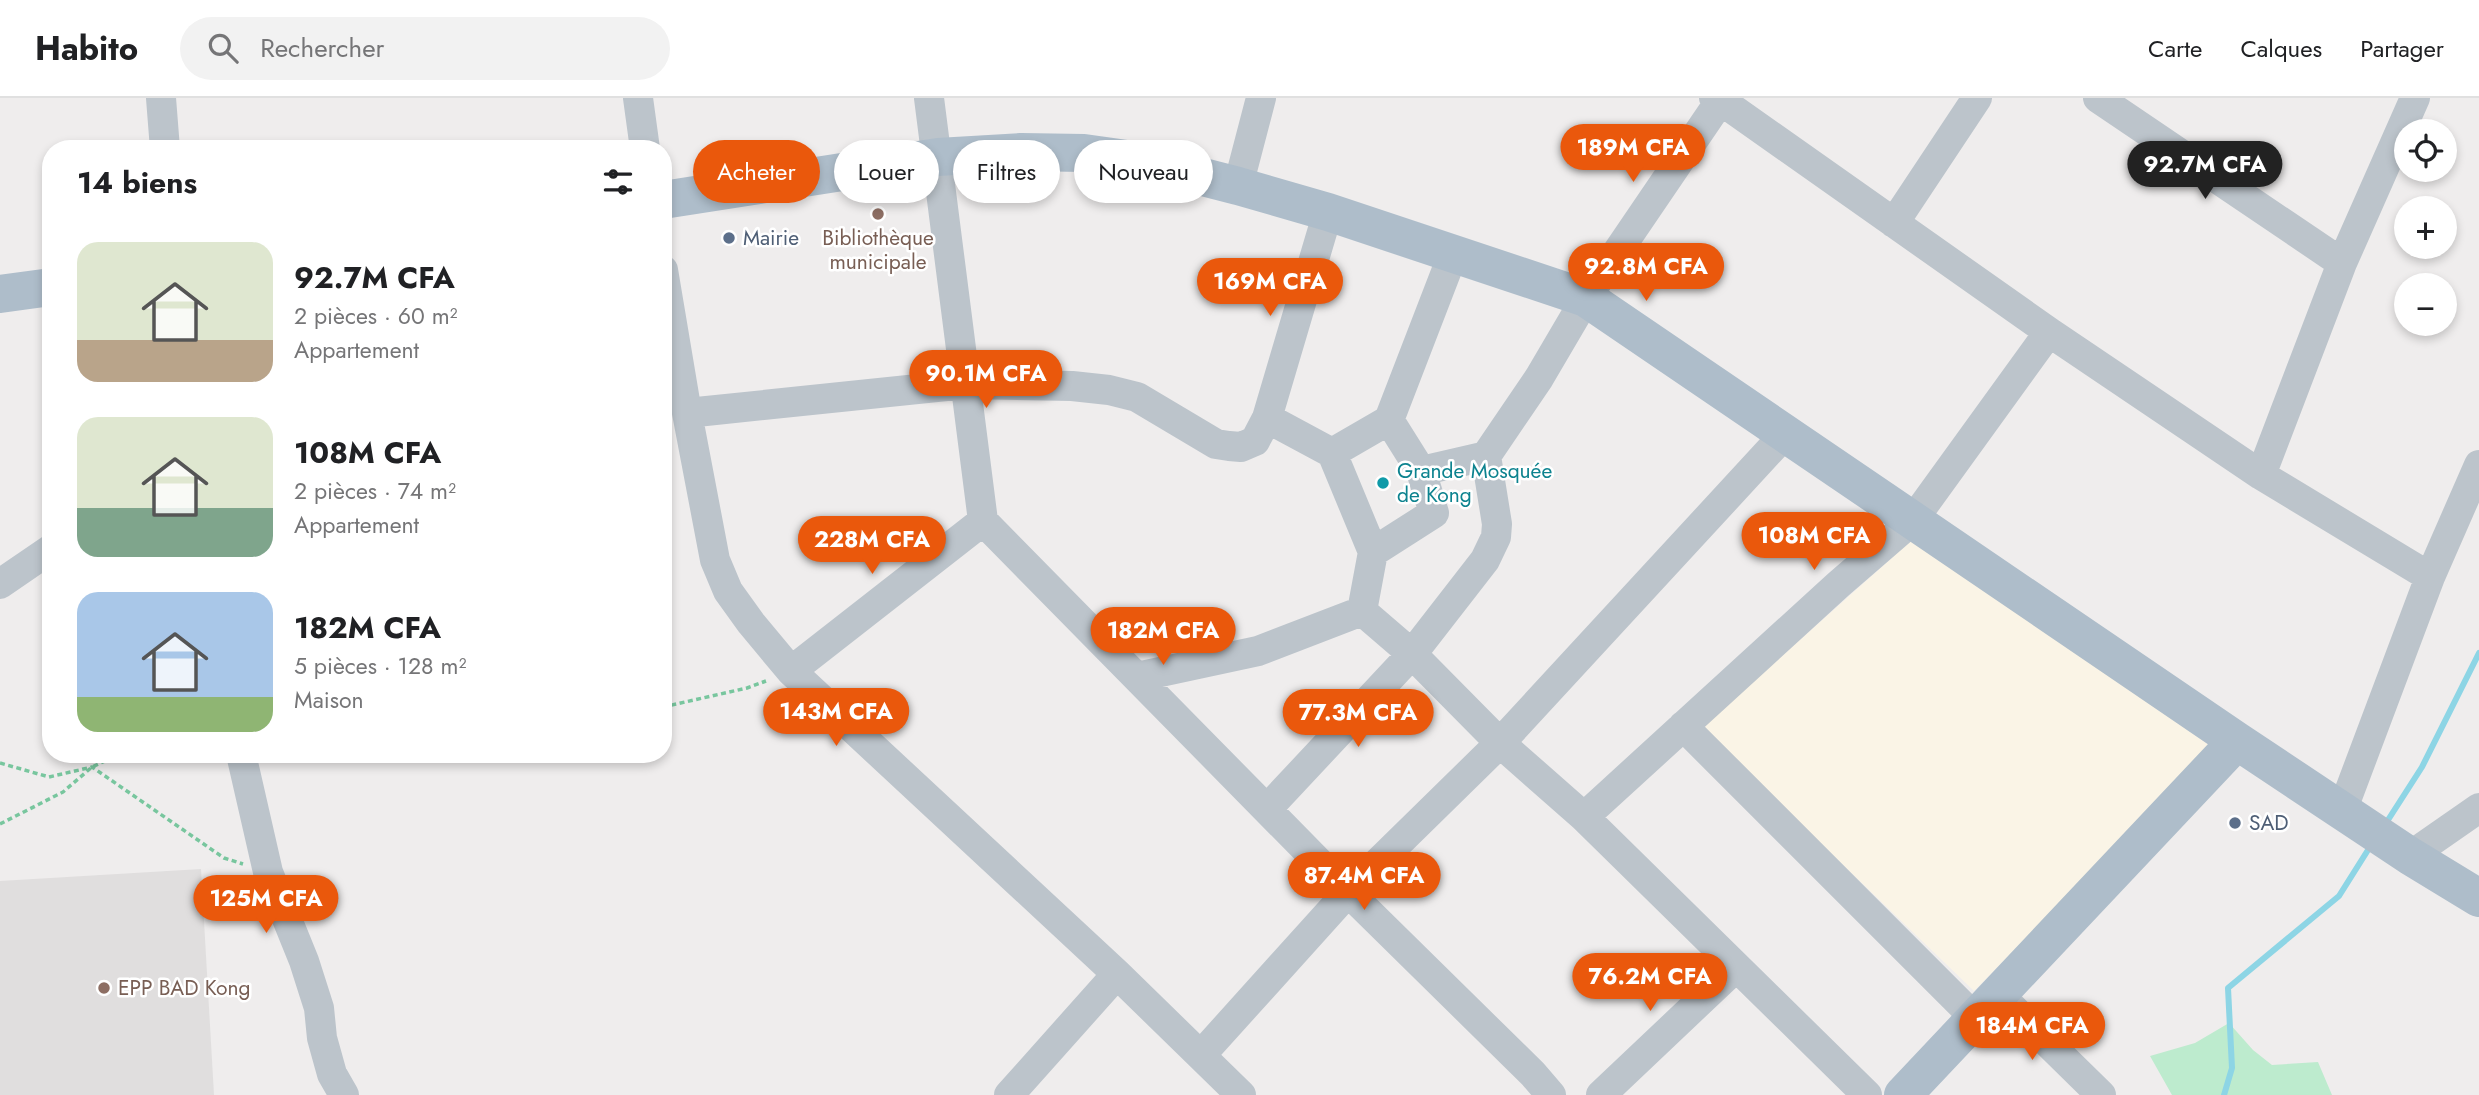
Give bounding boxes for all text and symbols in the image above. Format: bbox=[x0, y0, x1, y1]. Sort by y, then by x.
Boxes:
search box bbox=[180, 17, 670, 80]
text: Habito bbox=[35, 25, 138, 72]
icon: search bbox=[204, 29, 242, 67]
text: Rechercher bbox=[260, 29, 385, 67]
text: Carte bbox=[2148, 31, 2202, 66]
text: Calques bbox=[2240, 31, 2322, 66]
text: Partager bbox=[2360, 31, 2444, 66]
map controls bbox=[2394, 119, 2457, 336]
button: locate bbox=[2394, 119, 2457, 182]
pin: 189M CFA bbox=[1561, 125, 1705, 184]
text: 189M CFA bbox=[1576, 130, 1690, 164]
chip: Acheter bbox=[693, 140, 820, 203]
chip: Louer bbox=[834, 140, 939, 203]
chip: Filtres bbox=[953, 140, 1060, 203]
chip: Nouveau bbox=[1074, 140, 1213, 203]
pin: 92.7M CFA bbox=[2125, 141, 2285, 201]
text: 92.7M CFA bbox=[2143, 147, 2267, 181]
text: 14 biens bbox=[77, 161, 197, 204]
icon: filters bbox=[599, 163, 637, 201]
button: + bbox=[2394, 196, 2457, 259]
marker: Bibliothèque municipale bbox=[870, 206, 886, 222]
place label: Mairie bbox=[743, 223, 799, 253]
place label: Bibliothèque municipale bbox=[822, 223, 934, 277]
marker: Mairie bbox=[721, 230, 737, 246]
pin: 92.8M CFA bbox=[1566, 244, 1726, 303]
text: 92.8M CFA bbox=[1584, 249, 1708, 283]
text: 92.7M CFA bbox=[294, 256, 455, 299]
pin: 169M CFA bbox=[1198, 258, 1342, 318]
text: 169M CFA bbox=[1213, 264, 1327, 298]
icon: home bbox=[133, 270, 217, 354]
button: − bbox=[2394, 273, 2457, 336]
text: 2 pièces · 60 m² bbox=[294, 299, 458, 333]
text: Appartement bbox=[294, 333, 419, 367]
pin: 90.1M CFA bbox=[906, 350, 1066, 410]
text: 90.1M CFA bbox=[925, 356, 1047, 390]
text: 108M CFA bbox=[294, 431, 441, 474]
icon: home bbox=[133, 445, 217, 529]
place label: Grande Mosquée de Kong bbox=[1397, 456, 1552, 510]
text: 2 pièces · 74 m² bbox=[294, 474, 456, 508]
marker: Grande Mosquée de Kong bbox=[1375, 475, 1391, 491]
text: Appartement bbox=[294, 508, 419, 542]
pin: 108M CFA bbox=[1742, 512, 1886, 572]
pin: 228M CFA bbox=[800, 517, 944, 576]
text: 108M CFA bbox=[1758, 518, 1870, 552]
text: 228M CFA bbox=[814, 522, 930, 556]
text: 182M CFA bbox=[294, 606, 441, 649]
pin: 182M CFA bbox=[1091, 608, 1235, 667]
text: 182M CFA bbox=[1107, 613, 1219, 647]
icon: home bbox=[133, 620, 217, 704]
text: 5 pièces · 128 m² bbox=[294, 649, 466, 683]
text: Maison bbox=[294, 683, 364, 717]
pin: 143M CFA bbox=[764, 688, 908, 748]
pin: 77.3M CFA bbox=[1278, 690, 1438, 749]
text: 143M CFA bbox=[779, 694, 893, 728]
text: 77.3M CFA bbox=[1299, 695, 1417, 729]
place label: SAD bbox=[2249, 808, 2289, 838]
marker: SAD bbox=[2227, 815, 2243, 831]
pin: 87.4M CFA bbox=[1284, 852, 1444, 912]
text: 87.4M CFA bbox=[1304, 858, 1424, 892]
pin: 125M CFA bbox=[194, 876, 338, 935]
text: 125M CFA bbox=[209, 881, 323, 915]
pin: 76.2M CFA bbox=[1570, 954, 1730, 1013]
text: 76.2M CFA bbox=[1588, 959, 1712, 993]
place label: EPP BAD Kong bbox=[118, 973, 250, 1003]
marker: EPP BAD Kong bbox=[96, 980, 112, 996]
pin: 184M CFA bbox=[1960, 1002, 2104, 1062]
text: 184M CFA bbox=[1975, 1008, 2089, 1042]

